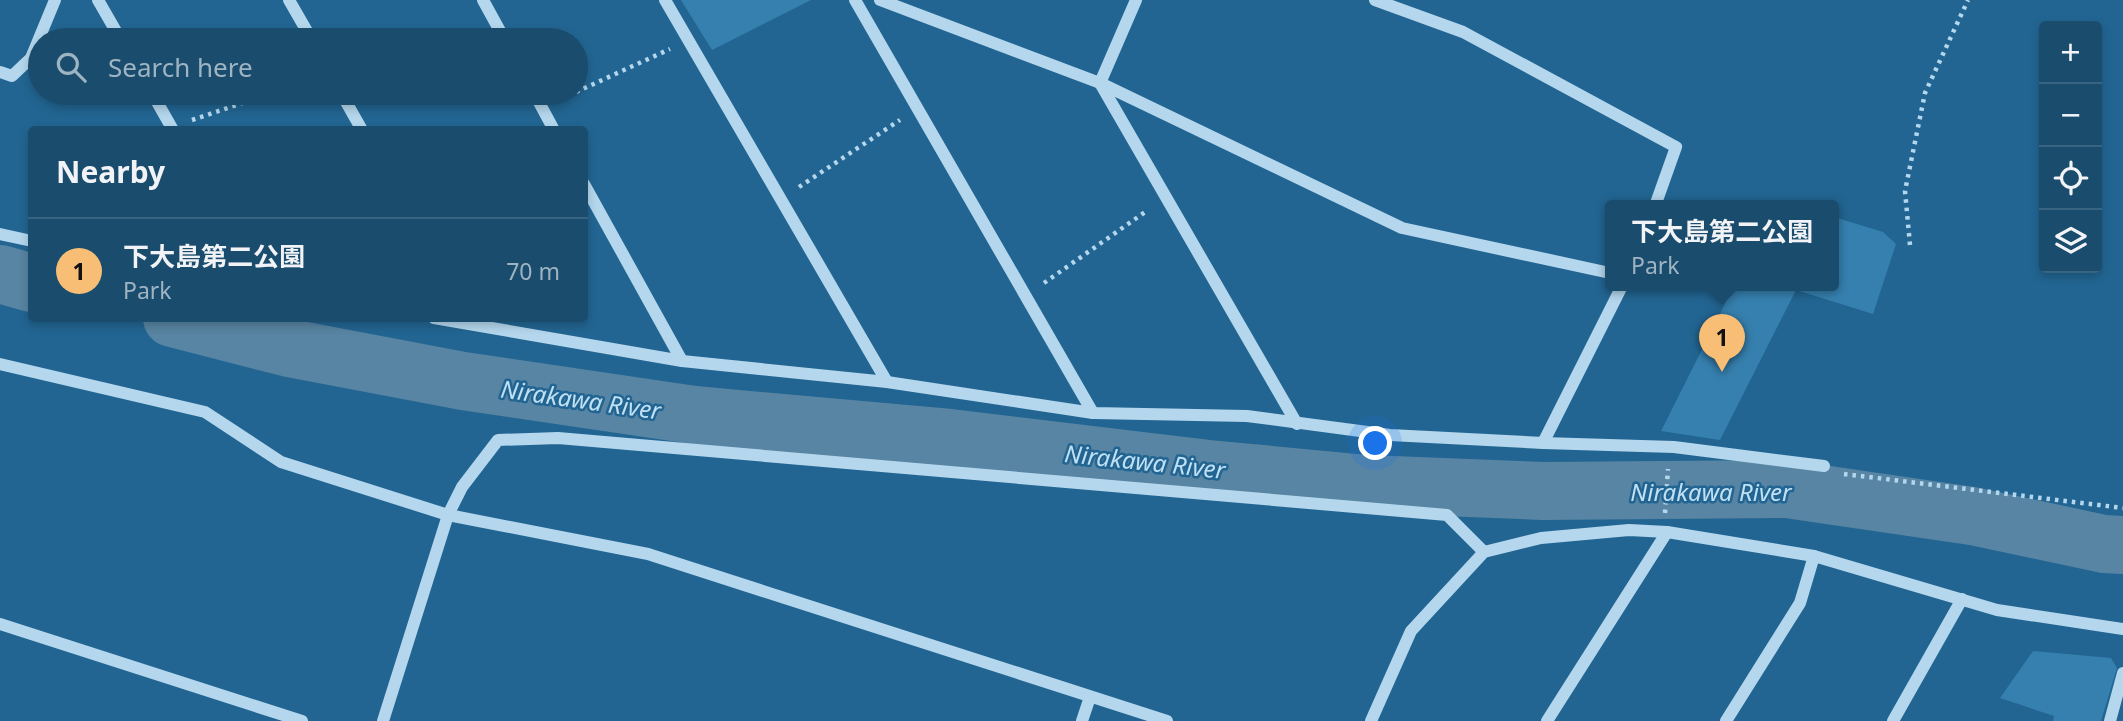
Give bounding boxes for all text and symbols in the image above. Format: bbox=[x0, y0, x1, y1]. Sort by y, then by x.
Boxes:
map controls bbox=[2039, 21, 2102, 273]
button: + bbox=[2039, 21, 2102, 84]
search box bbox=[28, 28, 588, 105]
icon: search bbox=[52, 48, 90, 86]
text: Search here bbox=[108, 49, 253, 85]
button: − bbox=[2039, 84, 2102, 147]
button: locate bbox=[2039, 147, 2102, 210]
text: Nearby bbox=[56, 151, 165, 192]
popup bbox=[1605, 200, 1839, 291]
button: layers bbox=[2039, 210, 2102, 273]
text: 下大島第二公園 bbox=[1631, 213, 1813, 249]
text: 下大島第二公園 bbox=[123, 238, 305, 274]
text: Park bbox=[1631, 249, 1680, 281]
text: 1 bbox=[72, 255, 86, 287]
text: 70 m bbox=[506, 255, 560, 287]
text: Park bbox=[123, 274, 172, 306]
pin: 1 bbox=[1699, 314, 1745, 372]
water label: Nirakawa River bbox=[499, 371, 665, 427]
your location bbox=[1358, 426, 1392, 460]
water label: Nirakawa River bbox=[1063, 436, 1228, 486]
water label: Nirakawa River bbox=[1630, 475, 1793, 508]

